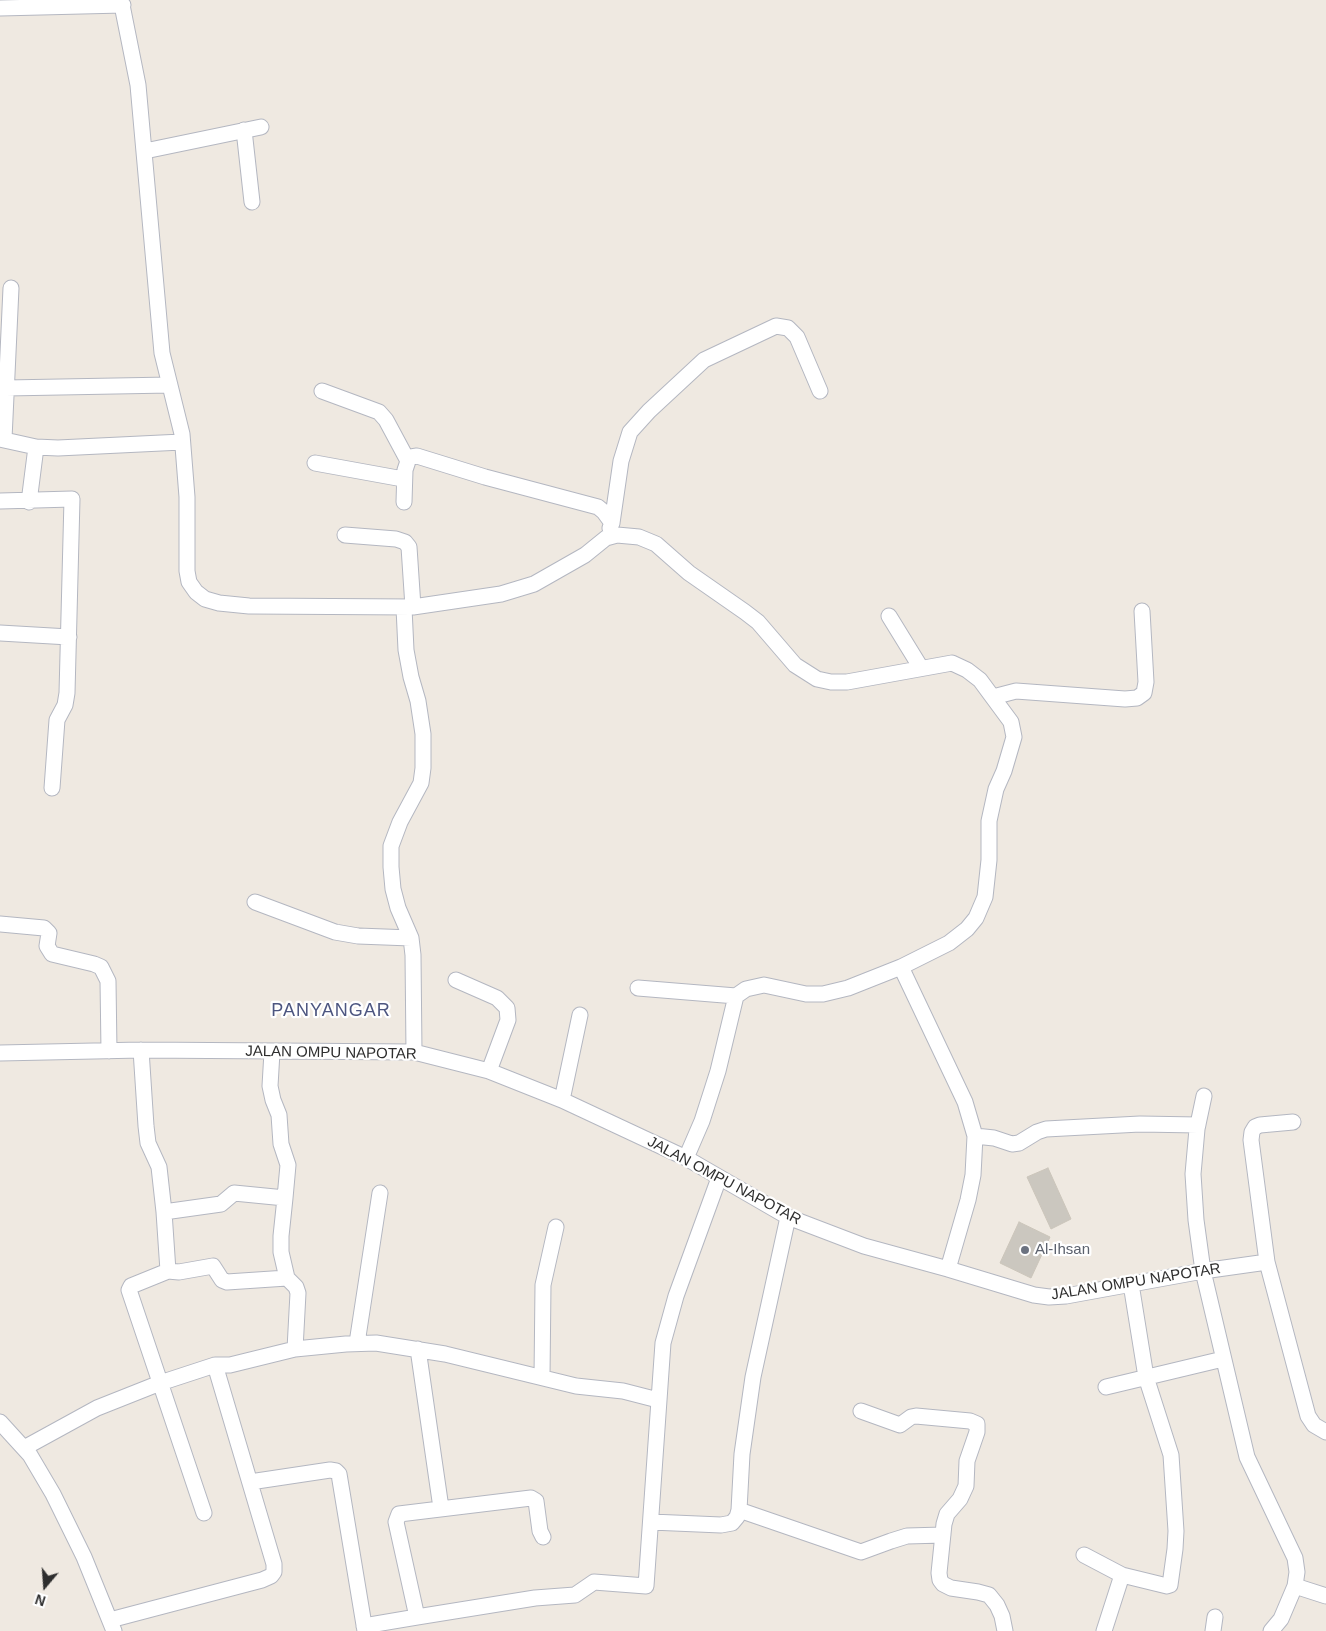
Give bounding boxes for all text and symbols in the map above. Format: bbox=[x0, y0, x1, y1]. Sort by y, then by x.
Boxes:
district label: PANYANGAR bbox=[270, 1000, 392, 1022]
street label: JALAN OMPU NAPOTAR bbox=[245, 1043, 417, 1063]
street label: JALAN OMPU NAPOTAR bbox=[644, 1133, 804, 1229]
place label: Al-Ihsan bbox=[1035, 1241, 1090, 1259]
marker: Al-Ihsan bbox=[1019, 1244, 1031, 1256]
street label: JALAN OMPU NAPOTAR bbox=[1050, 1260, 1222, 1304]
north arrow bbox=[20, 1561, 70, 1611]
text: N bbox=[33, 1591, 48, 1609]

